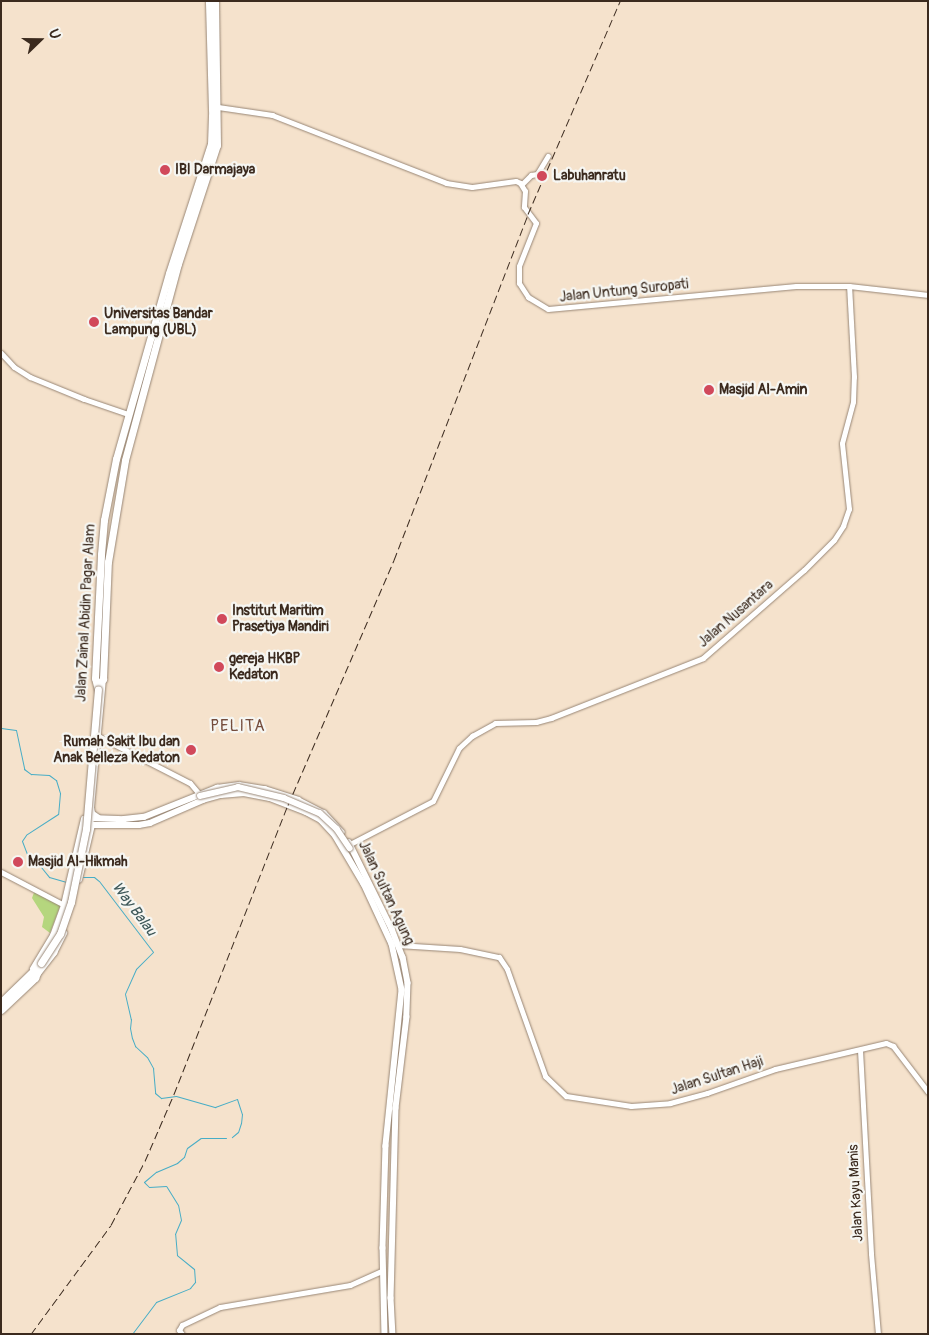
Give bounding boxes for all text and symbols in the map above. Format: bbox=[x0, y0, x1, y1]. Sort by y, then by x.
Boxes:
north arrow bbox=[15, 15, 65, 65]
text: U bbox=[45, 27, 64, 42]
place label: IBI Darmajaya bbox=[175, 162, 255, 178]
marker: IBI Darmajaya bbox=[159, 164, 171, 176]
place label: Labuhanratu bbox=[553, 168, 626, 184]
marker: Labuhanratu bbox=[535, 169, 549, 183]
street label: Jalan Untung Suropati bbox=[559, 276, 689, 306]
place label: Universitas Bandar Lampung (UBL) bbox=[104, 306, 213, 338]
marker: Universitas Bandar Lampung (UBL) bbox=[88, 316, 100, 328]
place label: Masjid Al-Amin bbox=[719, 382, 807, 398]
marker: Masjid Al-Amin bbox=[703, 384, 715, 396]
street label: Jalan Zainal Abidin Pagar Alam bbox=[73, 524, 99, 702]
street label: Jalan Nusantara bbox=[695, 577, 777, 651]
place label: Institut Maritim Prasetiya Mandiri bbox=[232, 603, 329, 636]
marker: Institut Maritim Prasetiya Mandiri bbox=[216, 613, 228, 625]
place label: gereja HKBP Kedaton bbox=[229, 651, 300, 684]
marker: gereja HKBP Kedaton bbox=[213, 661, 225, 673]
district label: PELITA bbox=[210, 716, 266, 736]
place label: Rumah Sakit Ibu dan Anak Belleza Kedaton bbox=[53, 734, 180, 766]
marker: Rumah Sakit Ibu dan Anak Belleza Kedaton bbox=[184, 743, 198, 757]
street label: Jalan Sultan Agung bbox=[355, 838, 417, 948]
place label: Masjid Al-Hikmah bbox=[28, 854, 128, 870]
marker: Masjid Al-Hikmah bbox=[12, 856, 24, 868]
water label: Way Balau bbox=[108, 879, 160, 939]
street label: Jalan Sultan Haji bbox=[669, 1053, 765, 1099]
street label: Jalan Kayu Manis bbox=[845, 1144, 867, 1242]

